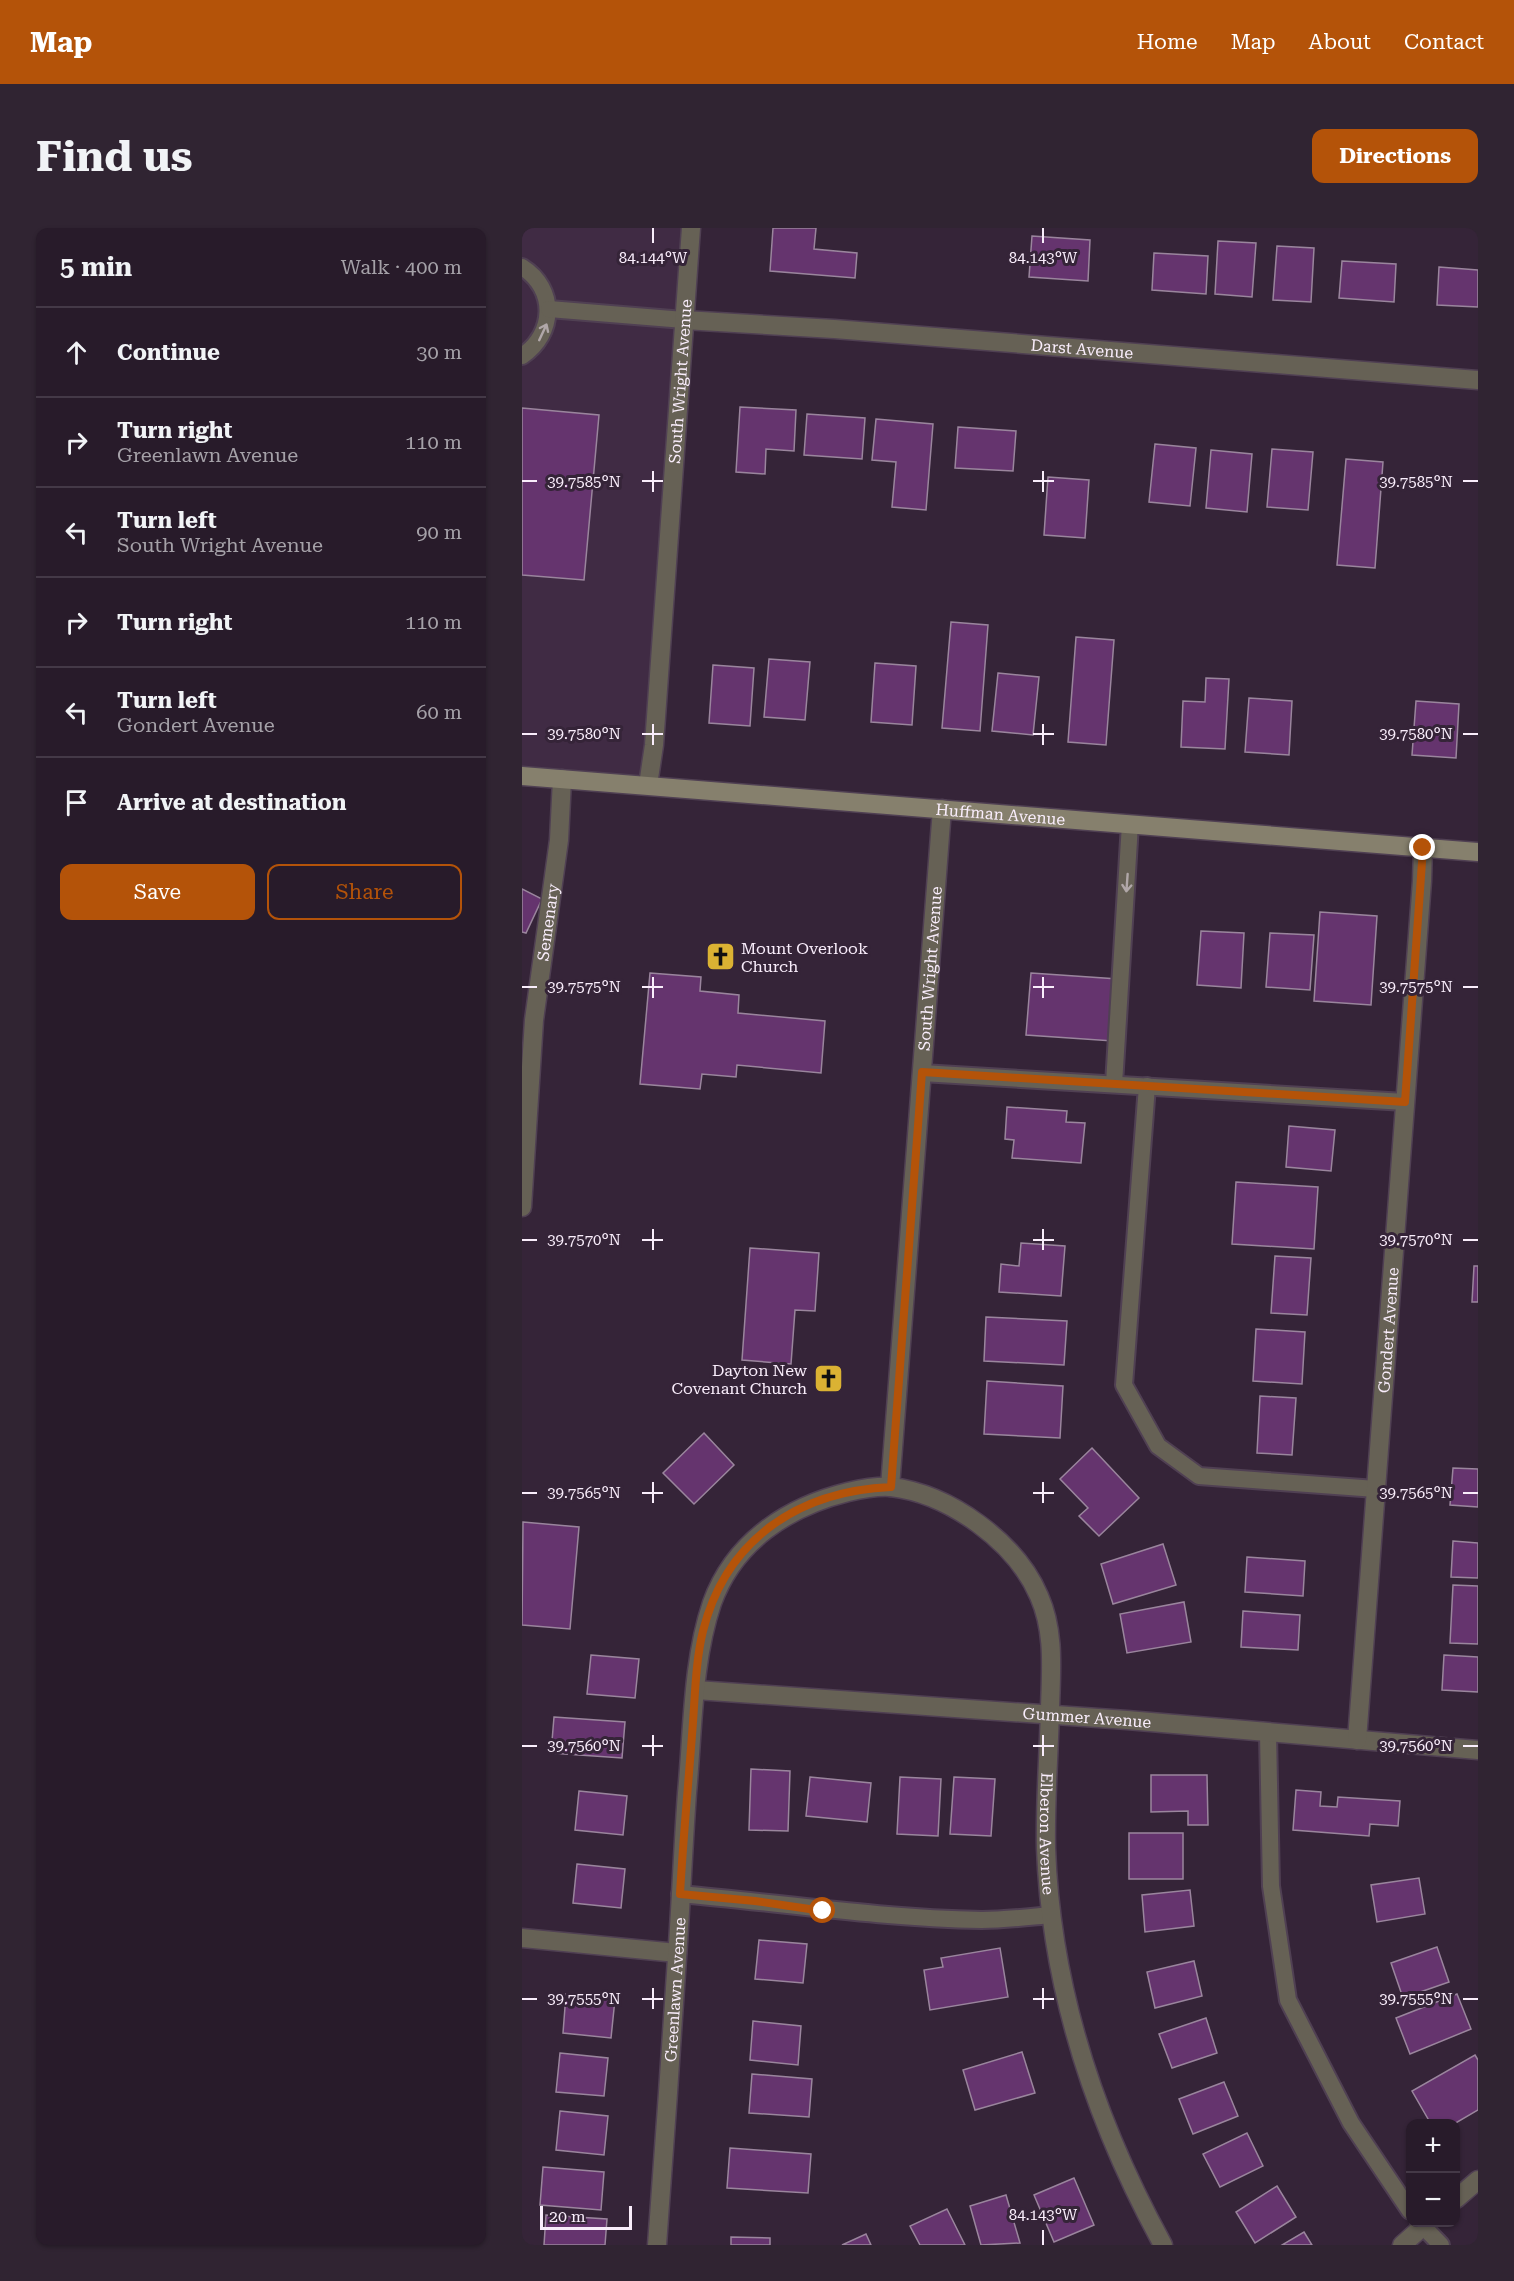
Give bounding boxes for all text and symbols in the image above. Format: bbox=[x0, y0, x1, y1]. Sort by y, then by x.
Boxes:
text: Map bbox=[30, 26, 92, 59]
text: Home bbox=[1137, 30, 1198, 54]
text: Map bbox=[1231, 30, 1276, 54]
text: About bbox=[1309, 30, 1371, 54]
text: Contact bbox=[1404, 30, 1484, 54]
button: Directions bbox=[1312, 129, 1478, 183]
text: Find us bbox=[36, 132, 193, 181]
text: 84.144°W bbox=[619, 249, 688, 267]
text: 84.143°W bbox=[1009, 249, 1078, 267]
text: 5 min bbox=[60, 252, 132, 282]
text: Walk · 400 m bbox=[341, 255, 462, 279]
street label: South Wright Avenue bbox=[665, 298, 695, 464]
one-way arrow bbox=[537, 323, 549, 341]
street label: Darst Avenue bbox=[1030, 335, 1134, 362]
icon: ahead bbox=[60, 336, 93, 369]
text: Continue bbox=[117, 340, 220, 365]
text: 30 m bbox=[416, 340, 462, 364]
text: Turn right bbox=[117, 418, 232, 443]
icon: right bbox=[60, 426, 93, 459]
text: 110 m bbox=[405, 430, 462, 454]
text: Greenlawn Avenue bbox=[117, 443, 298, 467]
text: 39.7585°N bbox=[547, 473, 621, 491]
text: 39.7585°N bbox=[1379, 473, 1453, 491]
text: Turn left bbox=[117, 508, 217, 533]
icon: left bbox=[60, 516, 93, 549]
text: 90 m bbox=[416, 520, 462, 544]
text: South Wright Avenue bbox=[117, 533, 323, 557]
icon: right bbox=[60, 606, 93, 639]
text: Turn right bbox=[117, 610, 232, 635]
text: 110 m bbox=[405, 610, 462, 634]
text: Turn left bbox=[117, 688, 217, 713]
icon: left bbox=[60, 696, 93, 729]
text: 60 m bbox=[416, 700, 462, 724]
text: Gondert Avenue bbox=[117, 713, 275, 737]
text: 39.7580°N bbox=[547, 725, 621, 743]
text: 39.7580°N bbox=[1379, 725, 1453, 743]
icon: arrive bbox=[60, 786, 93, 819]
text: Arrive at destination bbox=[117, 790, 346, 815]
street label: Huffman Avenue bbox=[935, 799, 1066, 829]
route end bbox=[1409, 834, 1435, 860]
button: Save bbox=[60, 864, 255, 920]
button: Share bbox=[267, 864, 462, 920]
one-way arrow bbox=[1122, 872, 1133, 892]
street label: Semenary bbox=[533, 882, 562, 962]
street label: South Wright Avenue bbox=[914, 885, 946, 1051]
place label: Mount Overlook Church bbox=[741, 939, 868, 976]
church icon: Mount Overlook Church bbox=[704, 941, 736, 973]
text: 39.7575°N bbox=[547, 978, 621, 996]
text: 39.7575°N bbox=[1379, 978, 1453, 996]
text: 39.7570°N bbox=[547, 1231, 621, 1249]
text: 39.7570°N bbox=[1379, 1231, 1453, 1249]
street label: Gondert Avenue bbox=[1374, 1266, 1402, 1394]
place label: Dayton New Covenant Church bbox=[672, 1361, 808, 1398]
church icon: Dayton New Covenant Church bbox=[812, 1363, 844, 1395]
text: 39.7565°N bbox=[547, 1484, 621, 1502]
text: 39.7565°N bbox=[1379, 1484, 1453, 1502]
street label: Gummer Avenue bbox=[1022, 1703, 1152, 1732]
text: 39.7560°N bbox=[547, 1737, 621, 1755]
text: 39.7560°N bbox=[1379, 1737, 1453, 1755]
street label: Elberon Avenue bbox=[1036, 1772, 1059, 1896]
route start bbox=[809, 1897, 835, 1923]
street label: Greenlawn Avenue bbox=[661, 1916, 689, 2063]
text: 39.7555°N bbox=[547, 1990, 621, 2008]
text: 39.7555°N bbox=[1379, 1990, 1453, 2008]
map controls bbox=[1406, 2119, 1460, 2227]
button: + bbox=[1406, 2119, 1460, 2173]
button: − bbox=[1406, 2173, 1460, 2227]
scale bar bbox=[540, 2203, 632, 2230]
text: 84.143°W bbox=[1009, 2206, 1078, 2224]
text: 20 m bbox=[549, 2207, 586, 2226]

